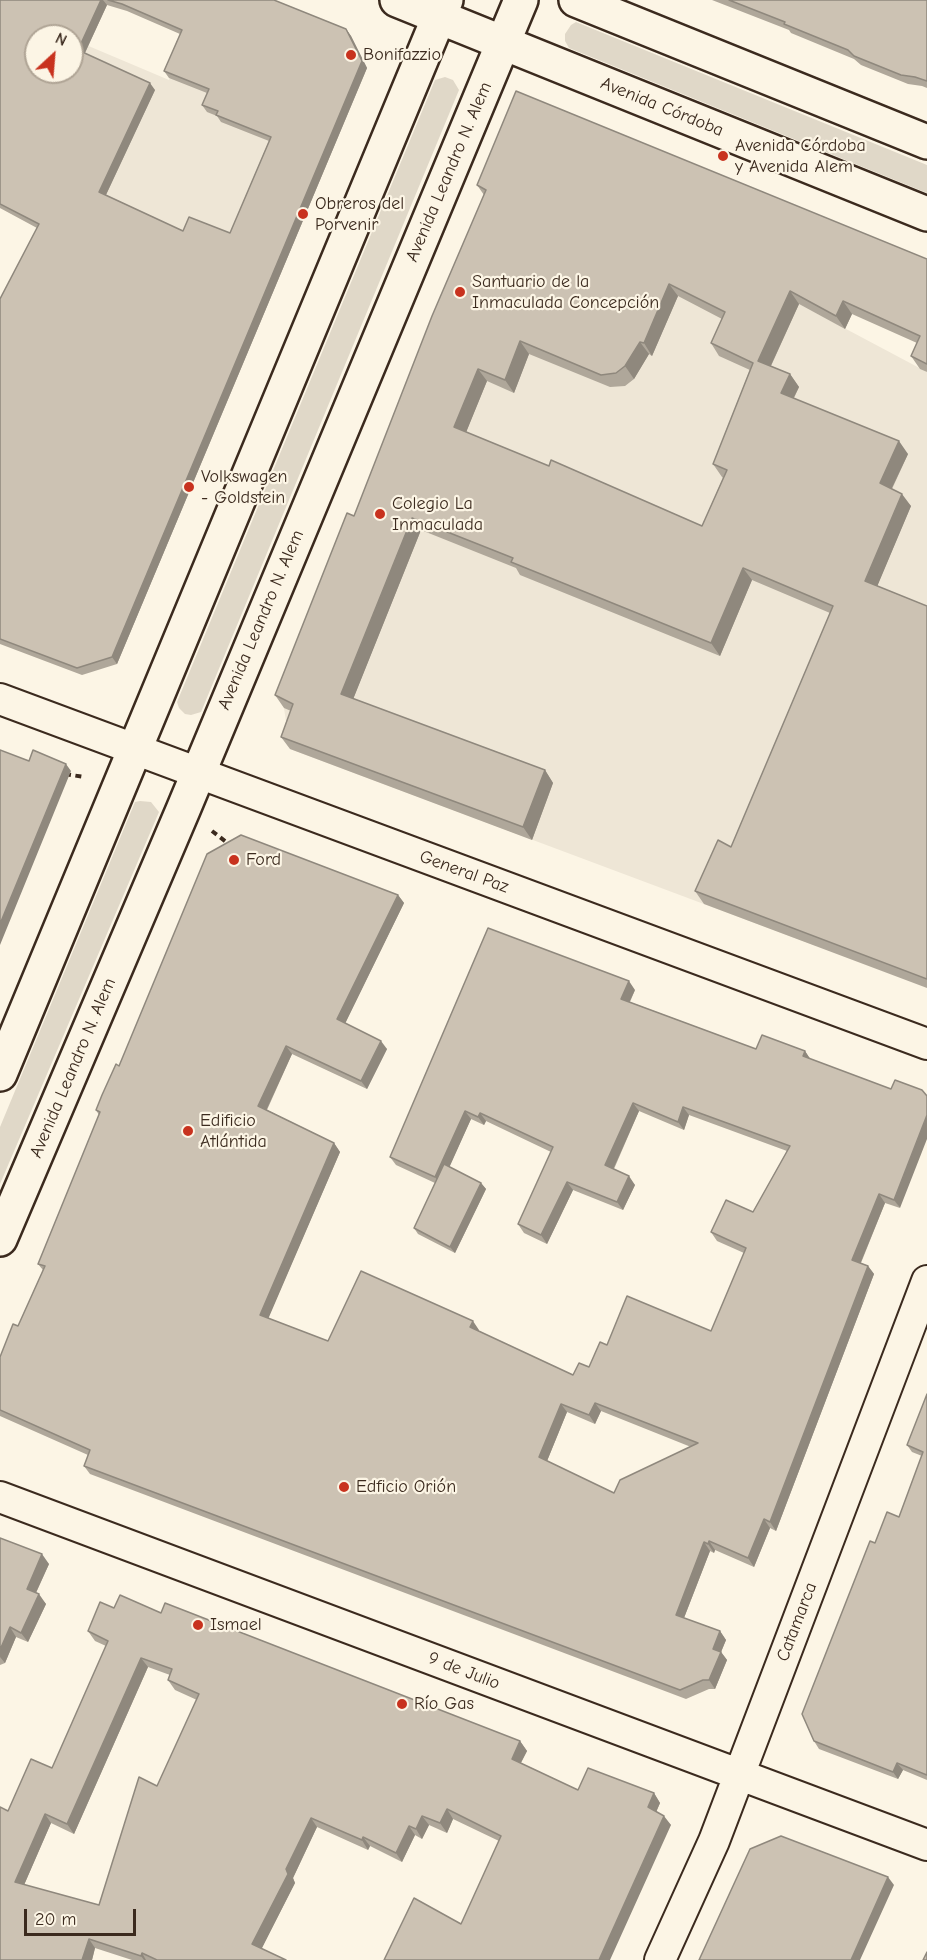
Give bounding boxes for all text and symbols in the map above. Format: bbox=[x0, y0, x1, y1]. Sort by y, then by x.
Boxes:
north arrow bbox=[24, 24, 84, 84]
text: N bbox=[52, 29, 70, 50]
place label: Bonifazzio bbox=[363, 44, 441, 66]
marker: Bonifazzio bbox=[344, 48, 358, 62]
street label: Avenida Córdoba bbox=[597, 73, 727, 141]
street label: Avenida Leandro N. Alem bbox=[401, 79, 497, 265]
place label: Avenida Córdoba y Avenida Alem bbox=[735, 135, 866, 178]
marker: Avenida Córdoba y Avenida Alem bbox=[716, 149, 730, 163]
place label: Obreros del Porvenir bbox=[315, 193, 404, 236]
marker: Obreros del Porvenir bbox=[296, 207, 310, 221]
place label: Santuario de la Inmaculada Concepción bbox=[472, 271, 659, 314]
marker: Santuario de la Inmaculada Concepción bbox=[453, 285, 467, 299]
place label: Volkswagen - Goldstein bbox=[201, 466, 287, 508]
marker: Volkswagen - Goldstein bbox=[182, 480, 196, 494]
place label: Colegio La Inmaculada bbox=[392, 493, 483, 536]
marker: Colegio La Inmaculada bbox=[373, 507, 387, 521]
street label: Avenida Leandro N. Alem bbox=[213, 527, 309, 713]
street label: General Paz bbox=[416, 846, 512, 898]
place label: Ford bbox=[246, 849, 281, 871]
marker: Ford bbox=[227, 853, 241, 867]
street label: Avenida Leandro N. Alem bbox=[25, 975, 121, 1161]
place label: Edificio Atlántida bbox=[200, 1110, 267, 1152]
marker: Edificio Atlántida bbox=[181, 1124, 195, 1138]
place label: Edficio Orión bbox=[356, 1476, 456, 1498]
marker: Edficio Orión bbox=[337, 1480, 351, 1494]
street label: Catamarca bbox=[772, 1579, 822, 1665]
place label: Ismael bbox=[210, 1614, 262, 1636]
marker: Ismael bbox=[191, 1618, 205, 1632]
street label: 9 de Julio bbox=[425, 1647, 503, 1695]
place label: Río Gas bbox=[414, 1693, 474, 1715]
marker: Río Gas bbox=[395, 1697, 409, 1711]
scale bar bbox=[27, 1897, 140, 1935]
text: 20 m bbox=[35, 1909, 76, 1930]

